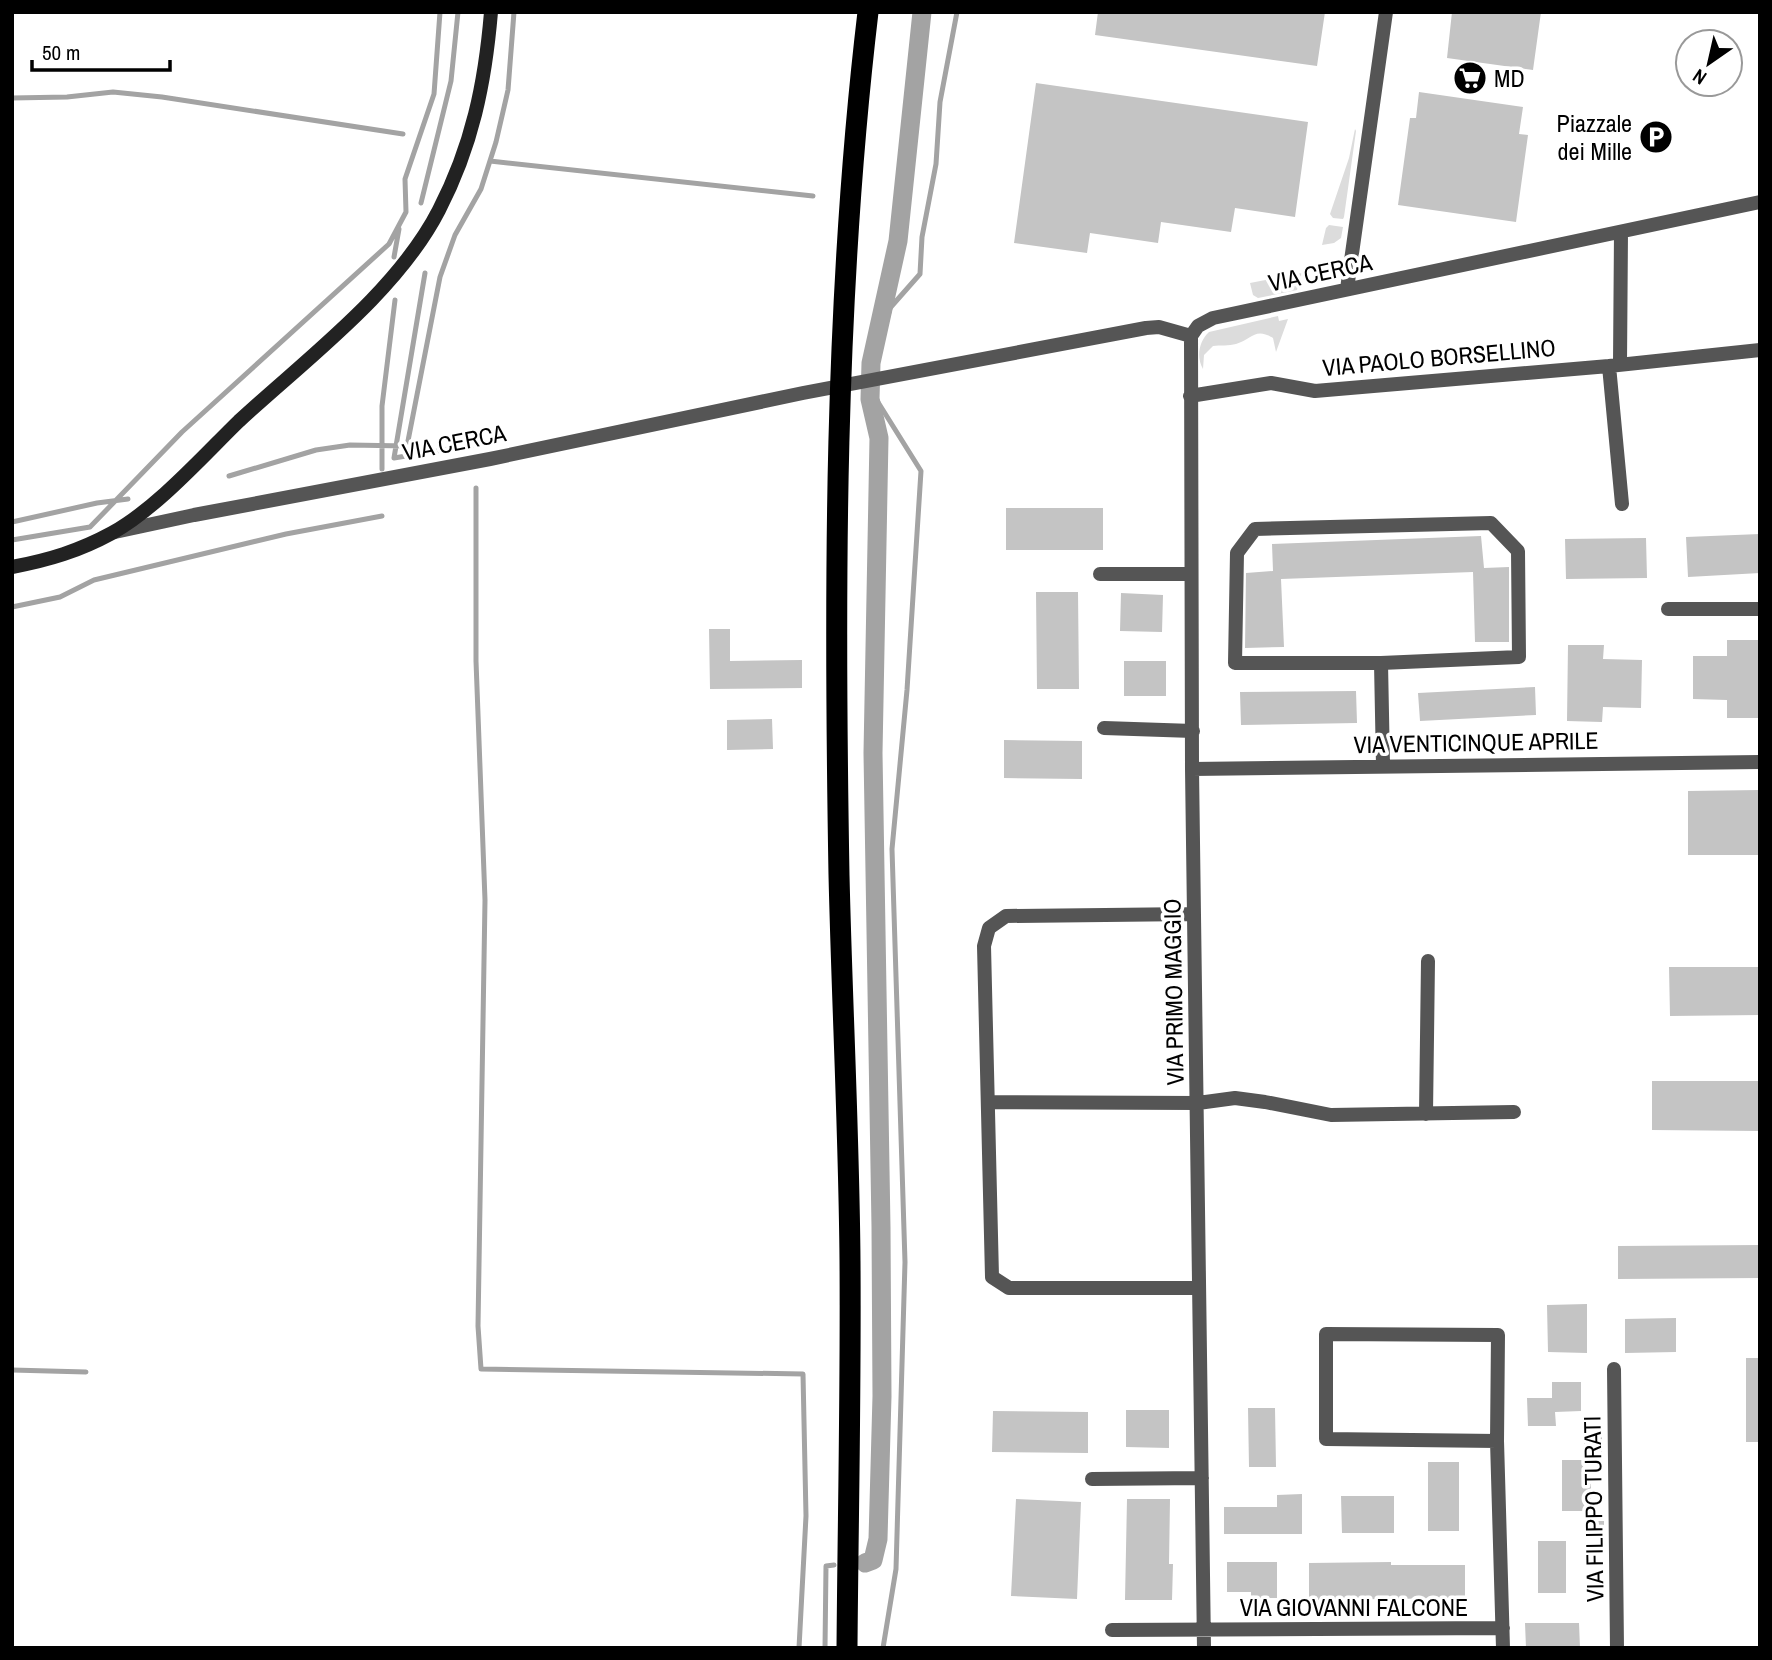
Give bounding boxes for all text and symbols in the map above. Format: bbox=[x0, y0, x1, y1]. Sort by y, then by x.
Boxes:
scale bar bbox=[32, 28, 170, 72]
north arrow bbox=[1674, 28, 1744, 98]
text: 50 m bbox=[42, 38, 80, 67]
supermarket icon: MD bbox=[1451, 59, 1489, 97]
place label: MD bbox=[1494, 62, 1525, 94]
text: N bbox=[1688, 63, 1711, 91]
place label: Piazzale dei Mille bbox=[1557, 107, 1632, 167]
parking icon: Piazzale dei Mille bbox=[1637, 118, 1675, 156]
street label: VIA CERCA bbox=[1265, 245, 1376, 299]
street label: VIA PAOLO BORSELLINO bbox=[1321, 331, 1557, 383]
street label: VIA CERCA bbox=[399, 416, 509, 468]
street label: VIA VENTICINQUE APRILE bbox=[1353, 724, 1599, 760]
street label: VIA PRIMO MAGGIO bbox=[1155, 898, 1191, 1086]
street label: VIA FILIPPO TURATI bbox=[1575, 1416, 1611, 1602]
street label: VIA GIOVANNI FALCONE bbox=[1240, 1591, 1468, 1623]

